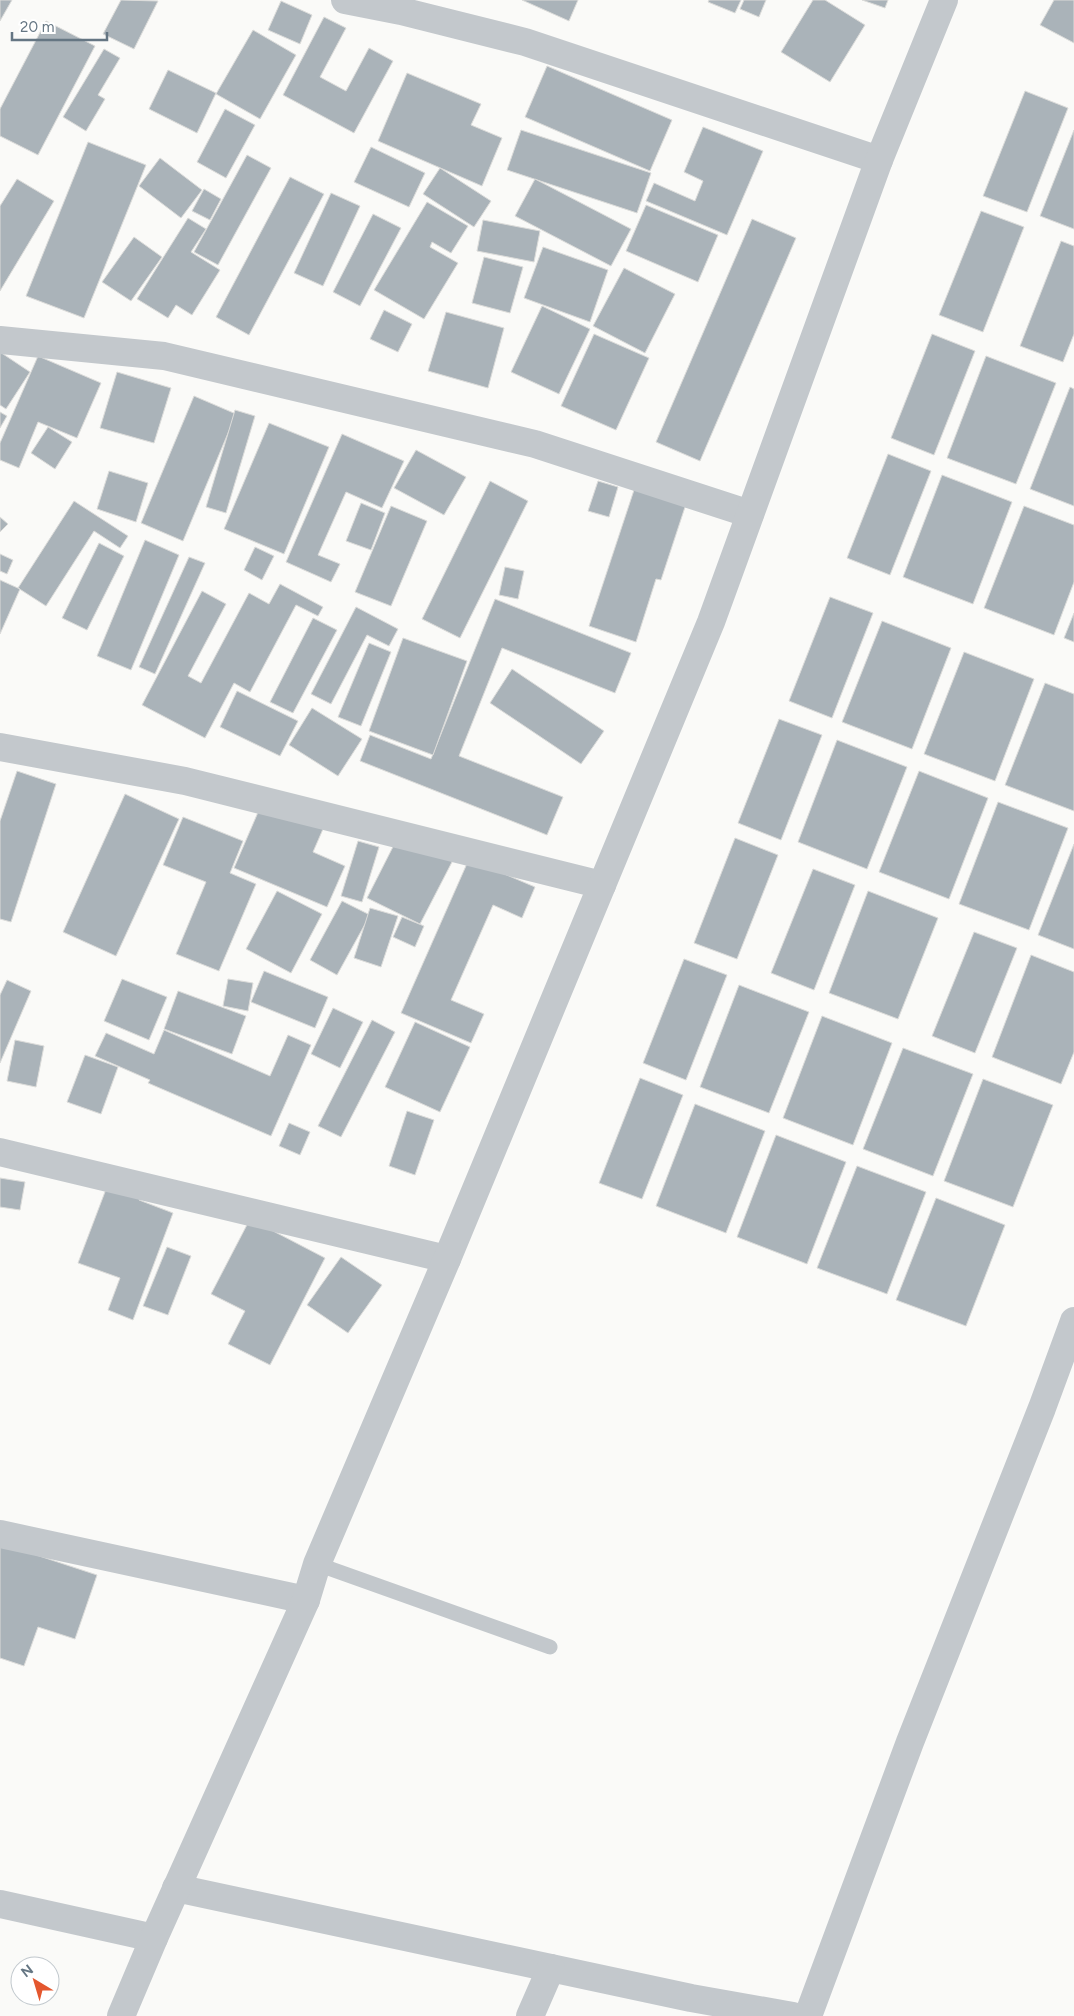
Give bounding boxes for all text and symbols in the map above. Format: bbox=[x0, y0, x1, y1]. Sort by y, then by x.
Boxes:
scale bar bbox=[12, 10, 108, 42]
text: 20 m bbox=[20, 18, 54, 36]
north arrow bbox=[10, 1956, 60, 2006]
text: N bbox=[18, 1961, 37, 1981]

